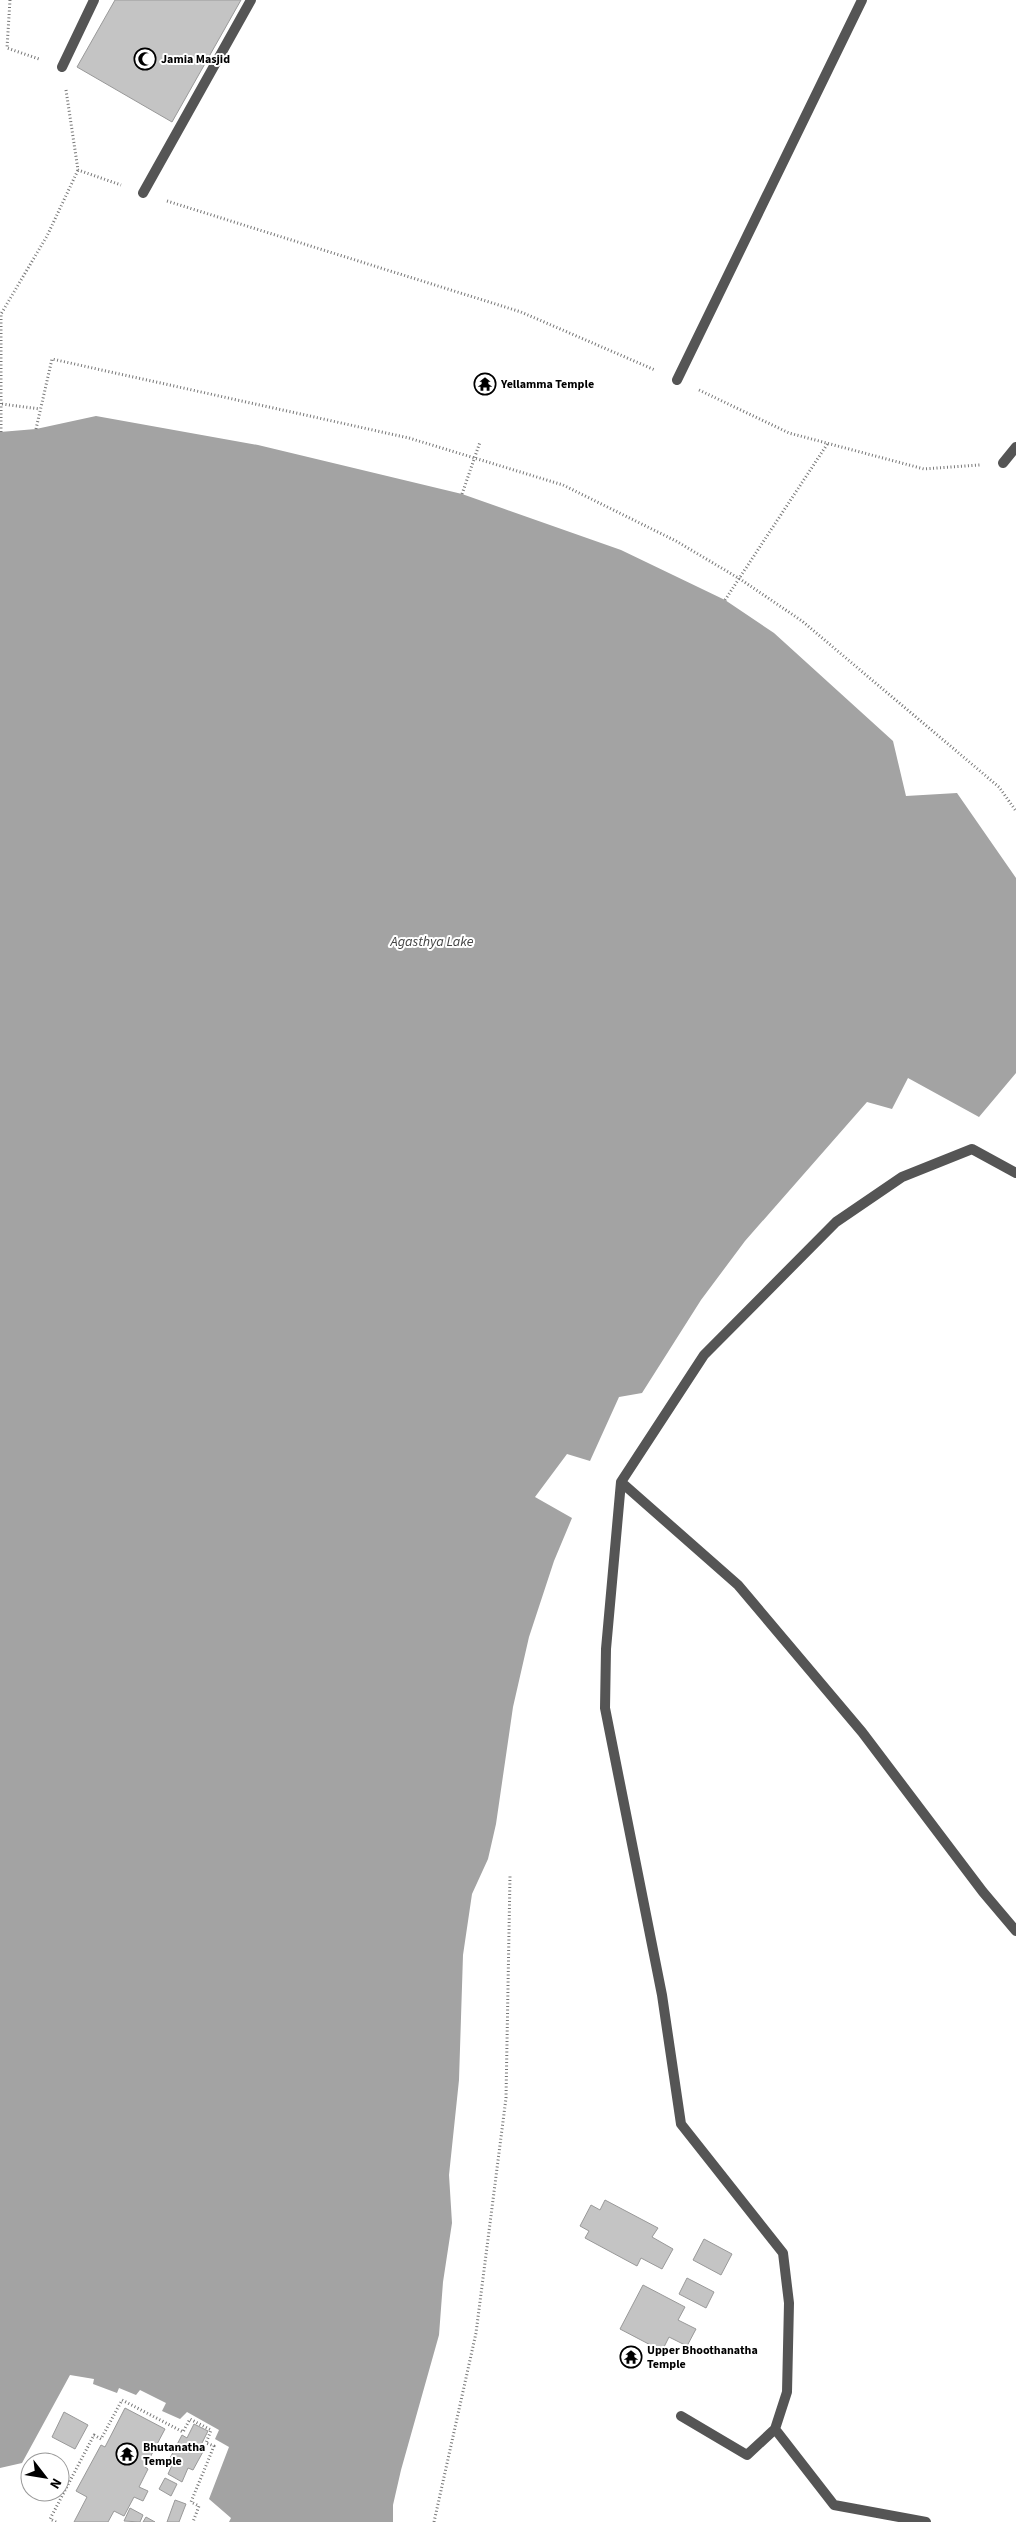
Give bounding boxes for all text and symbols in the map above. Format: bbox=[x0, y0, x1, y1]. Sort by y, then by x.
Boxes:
mosque icon: Jamia Masjid bbox=[133, 47, 157, 71]
place label: Jamia Masjid bbox=[161, 51, 230, 68]
temple icon: Yellamma Temple bbox=[473, 372, 497, 396]
place label: Yellamma Temple bbox=[500, 376, 594, 393]
water label: Agasthya Lake bbox=[390, 932, 474, 952]
place label: Upper Bhoothanatha Temple bbox=[647, 2342, 758, 2373]
temple icon: Upper Bhoothanatha Temple bbox=[619, 2345, 643, 2369]
place label: Bhutanatha Temple bbox=[143, 2439, 205, 2470]
temple icon: Bhutanatha Temple bbox=[115, 2442, 139, 2466]
north arrow bbox=[20, 2452, 70, 2502]
text: N bbox=[44, 2474, 66, 2492]

